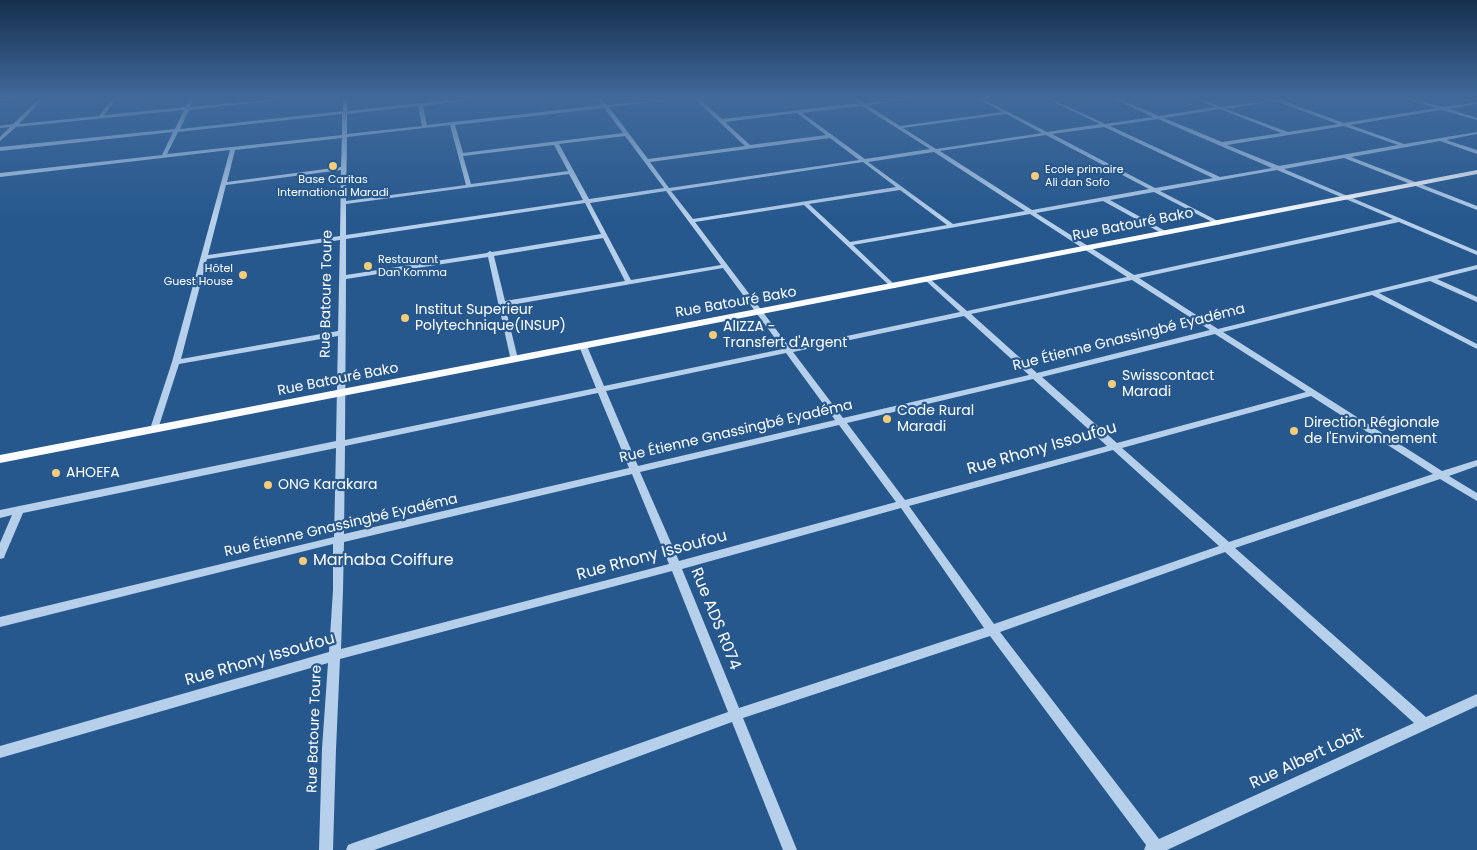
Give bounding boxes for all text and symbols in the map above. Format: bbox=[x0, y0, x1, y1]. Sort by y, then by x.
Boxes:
marker: Base Caritas International Maradi bbox=[327, 160, 339, 172]
place label: Ecole primaire Ali dan Sofo bbox=[1045, 163, 1123, 189]
marker: Ecole primaire Ali dan Sofo bbox=[1029, 170, 1041, 182]
place label: Base Caritas International Maradi bbox=[277, 173, 389, 199]
street label: Rue Batouré Bako bbox=[1071, 205, 1195, 245]
street label: Rue Batoure Toure bbox=[317, 230, 337, 358]
place label: Restaurant Dan Komma bbox=[378, 253, 447, 279]
marker: Restaurant Dan Komma bbox=[362, 260, 374, 272]
place label: Hôtel Guest House bbox=[164, 262, 233, 288]
marker: Hôtel Guest House bbox=[237, 269, 249, 281]
street label: Rue Batouré Bako bbox=[674, 284, 798, 322]
street label: Rue Étienne Gnassingbé Eyadéma bbox=[1011, 301, 1247, 375]
place label: Institut Superieur Polytechnique(INSUP) bbox=[415, 302, 566, 334]
marker: Institut Superieur Polytechnique(INSUP) bbox=[399, 312, 411, 324]
place label: AlIZZA - Transfert d'Argent bbox=[723, 319, 847, 352]
marker: AlIZZA - Transfert d'Argent bbox=[707, 329, 719, 341]
street label: Rue Batouré Bako bbox=[276, 360, 400, 400]
place label: Swisscontact Maradi bbox=[1122, 368, 1214, 401]
marker: Swisscontact Maradi bbox=[1106, 378, 1118, 390]
street label: Rue Étienne Gnassingbé Eyadéma bbox=[618, 397, 854, 467]
place label: Code Rural Maradi bbox=[897, 403, 974, 436]
marker: Code Rural Maradi bbox=[881, 413, 893, 425]
place label: Direction Régionale de l'Environnement bbox=[1304, 415, 1440, 448]
street label: Rue Rhony Issoufou bbox=[965, 418, 1119, 480]
marker: Direction Régionale de l'Environnement bbox=[1288, 425, 1300, 437]
place label: AHOEFA bbox=[66, 465, 120, 481]
marker: AHOEFA bbox=[50, 467, 62, 479]
place label: ONG Karakara bbox=[278, 477, 377, 493]
marker: ONG Karakara bbox=[262, 479, 274, 491]
street label: Rue Étienne Gnassingbé Eyadéma bbox=[223, 491, 459, 561]
street label: Rue Rhony Issoufou bbox=[575, 527, 729, 585]
place label: Marhaba Coiffure bbox=[313, 551, 454, 571]
marker: Marhaba Coiffure bbox=[297, 555, 309, 567]
street label: Rue ADS R074 bbox=[686, 565, 744, 673]
street label: Rue Rhony Issoufou bbox=[183, 629, 337, 691]
street label: Rue Batoure Toure bbox=[304, 665, 326, 793]
street label: Rue Albert Lobit bbox=[1247, 724, 1367, 794]

